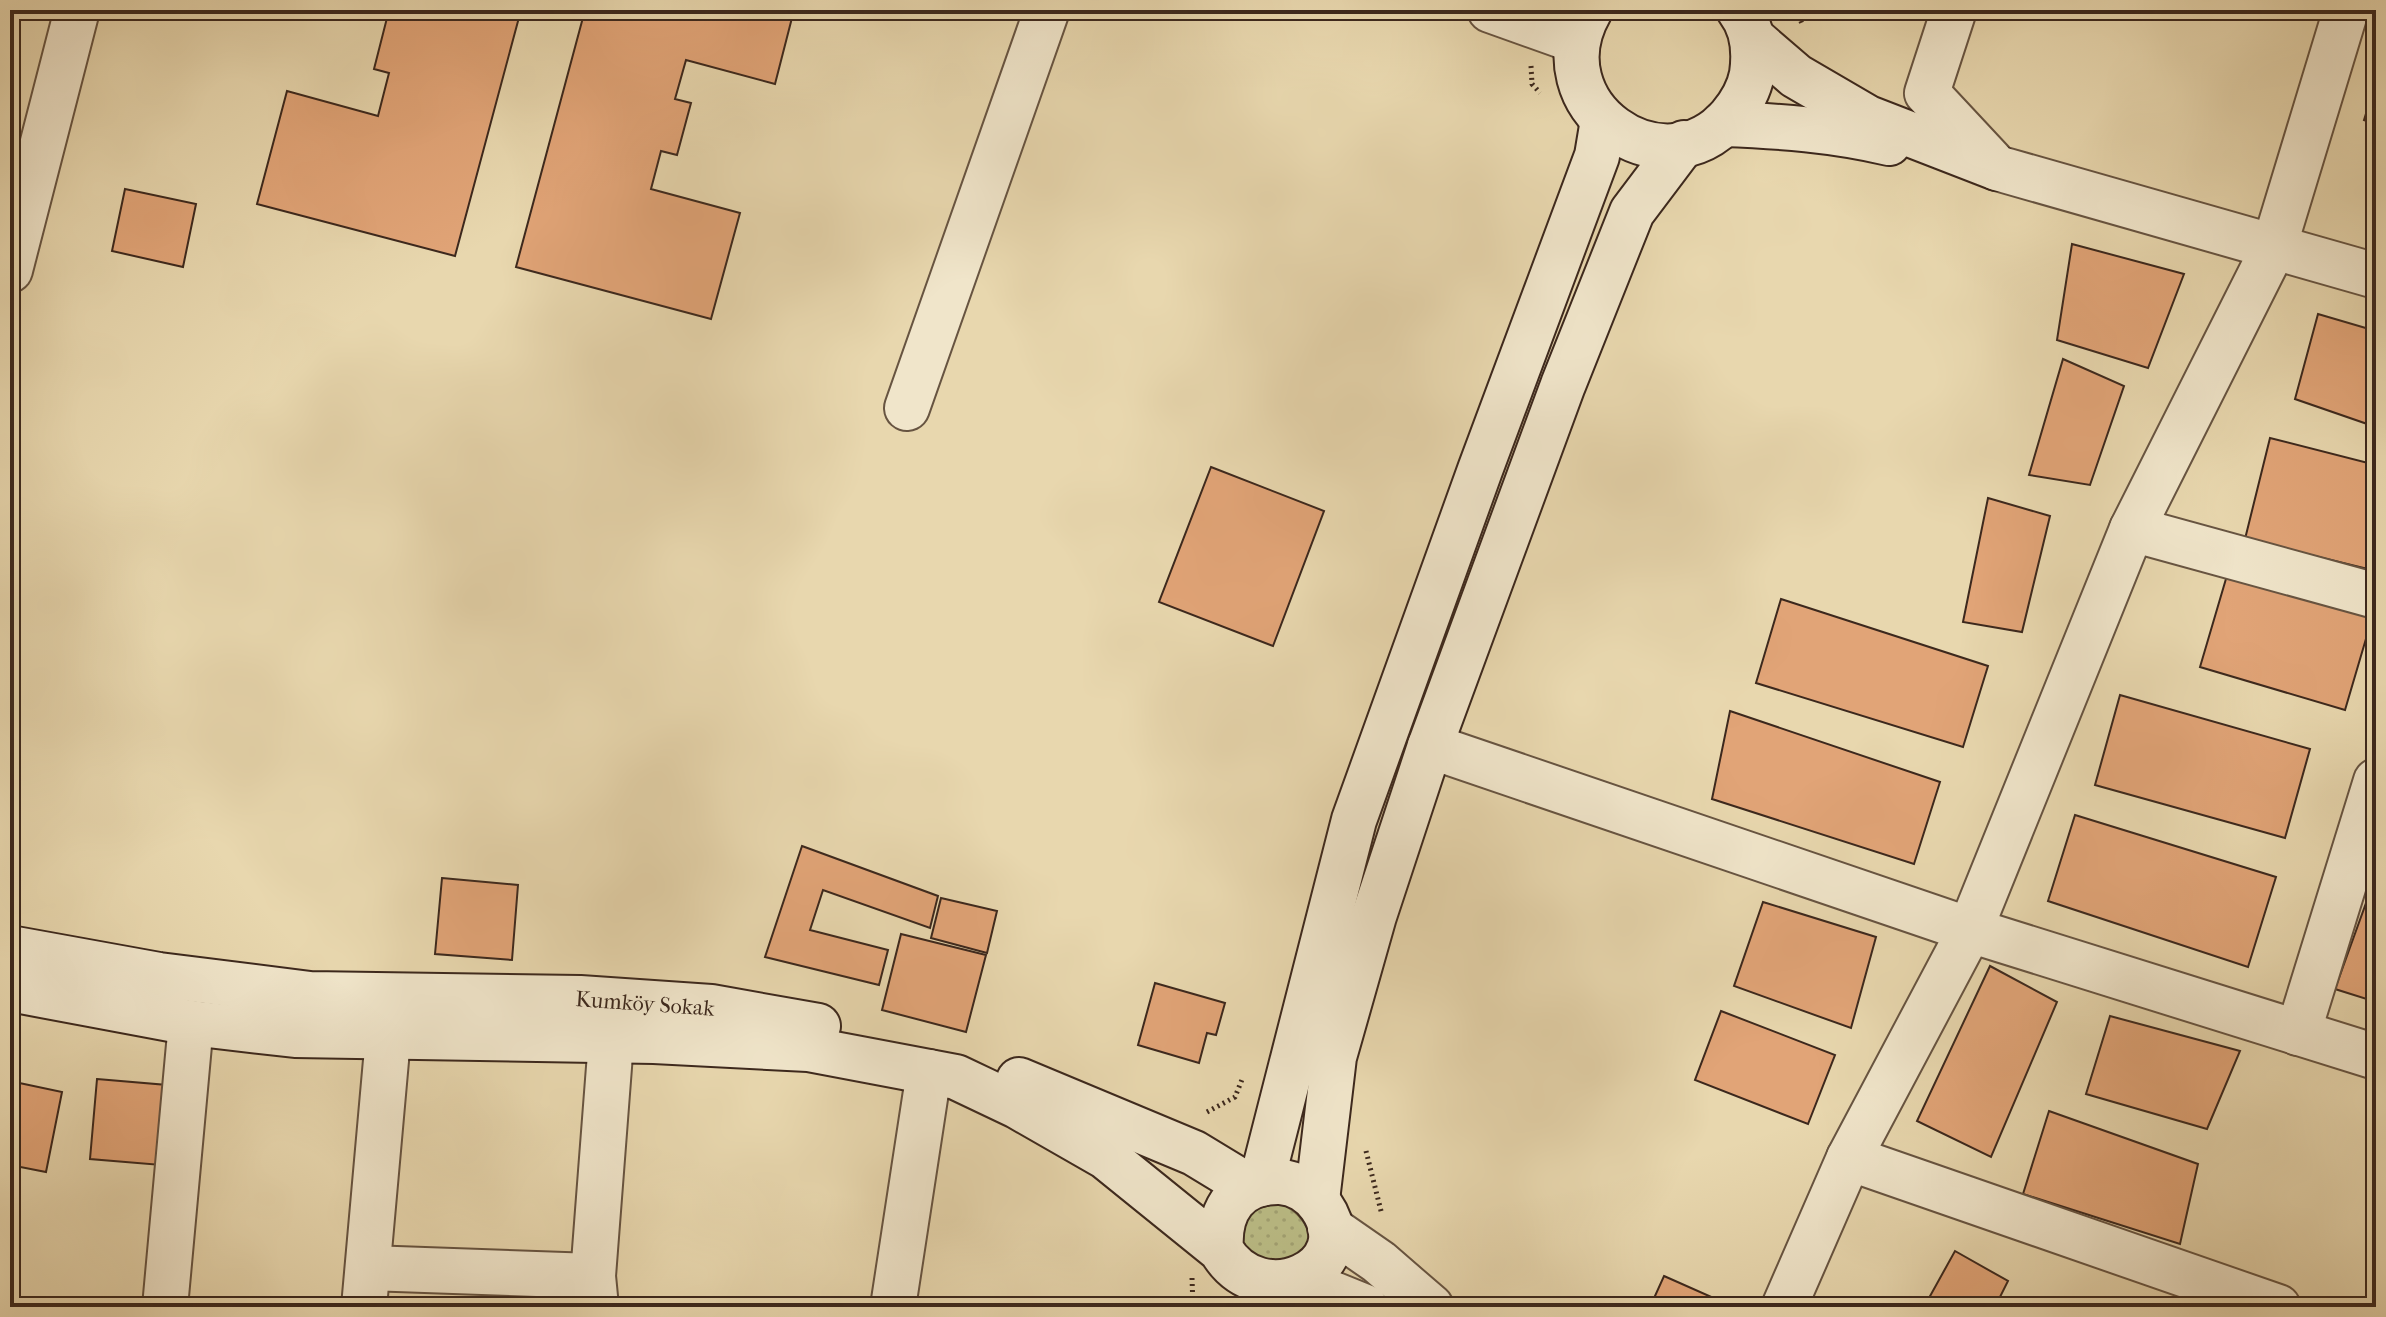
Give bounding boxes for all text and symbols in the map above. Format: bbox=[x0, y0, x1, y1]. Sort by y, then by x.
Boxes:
street label: Kumköy Sokak bbox=[575, 986, 716, 1022]

